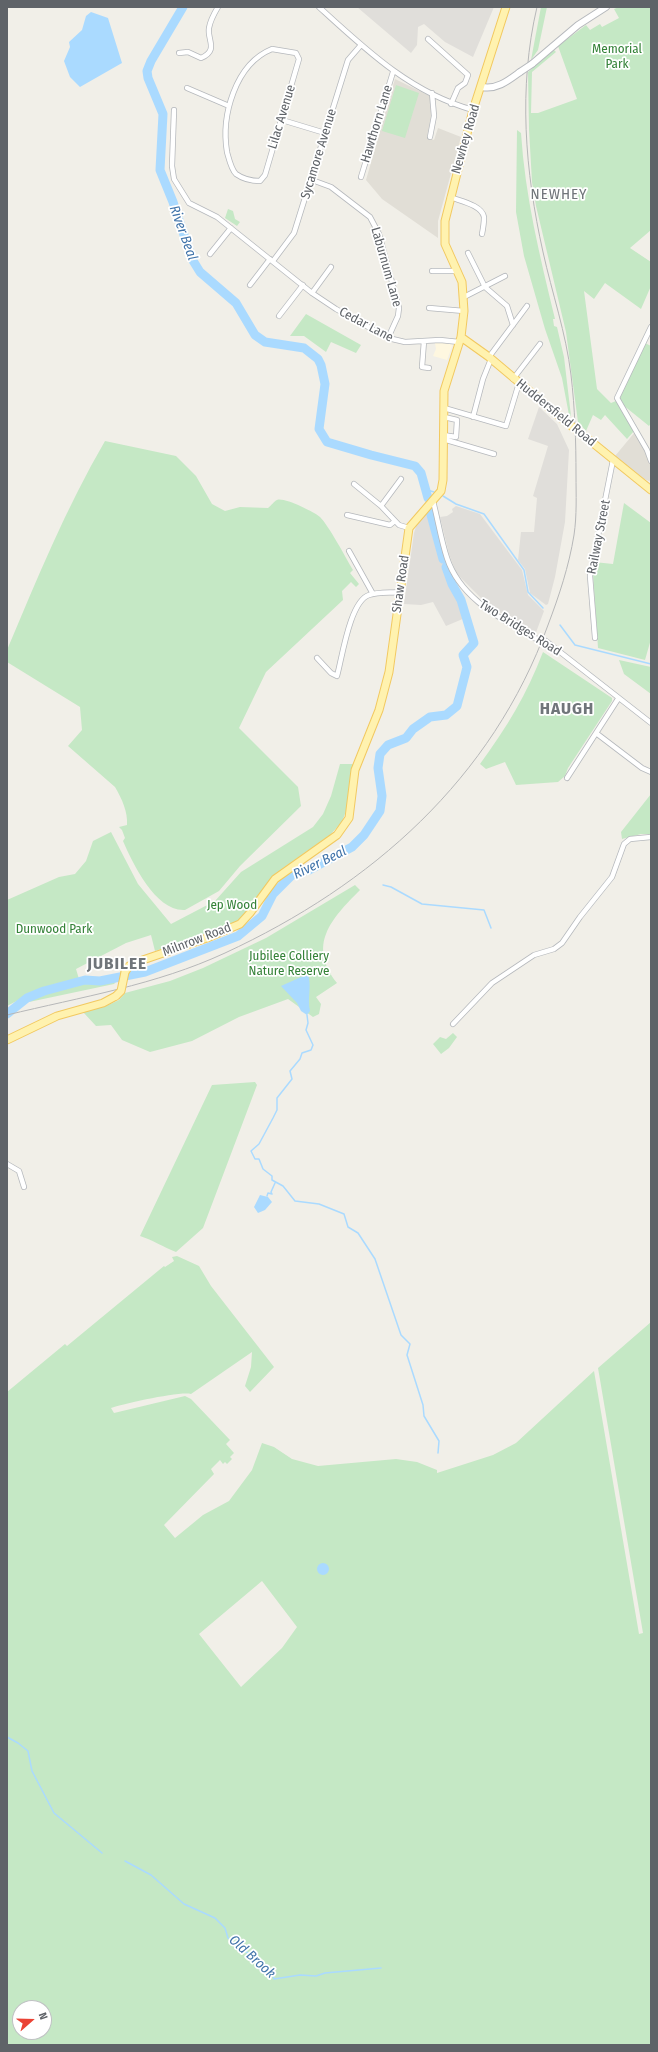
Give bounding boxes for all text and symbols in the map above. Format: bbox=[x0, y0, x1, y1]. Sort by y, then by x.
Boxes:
park label: Memorial Park bbox=[592, 41, 642, 72]
street label: Lilac Avenue bbox=[265, 83, 299, 151]
street label: Hawthorn Lane bbox=[358, 83, 396, 165]
street label: Newhey Road bbox=[449, 102, 483, 176]
street label: Sycamore Avenue bbox=[298, 107, 340, 201]
district label: NEWHEY bbox=[531, 186, 587, 204]
water label: River Beal bbox=[165, 203, 201, 263]
street label: Laburnum Lane bbox=[367, 225, 405, 309]
street label: Cedar Lane bbox=[336, 304, 396, 346]
street label: Huddersfield Road bbox=[513, 376, 599, 450]
street label: Railway Street bbox=[584, 499, 614, 575]
street label: Shaw Road bbox=[389, 554, 413, 614]
street label: Two Bridges Road bbox=[476, 597, 564, 659]
district label: HAUGH bbox=[540, 699, 594, 719]
water label: River Beal bbox=[291, 843, 349, 883]
park label: Jep Wood bbox=[207, 897, 257, 913]
street label: Milnrow Road bbox=[160, 920, 234, 960]
park label: Dunwood Park bbox=[16, 921, 92, 937]
park label: Jubilee Colliery Nature Reserve bbox=[249, 948, 329, 979]
district label: JUBILEE bbox=[87, 954, 147, 974]
water label: Old Brook bbox=[225, 1932, 279, 1982]
north arrow bbox=[12, 2000, 52, 2040]
text: N bbox=[36, 2011, 50, 2021]

